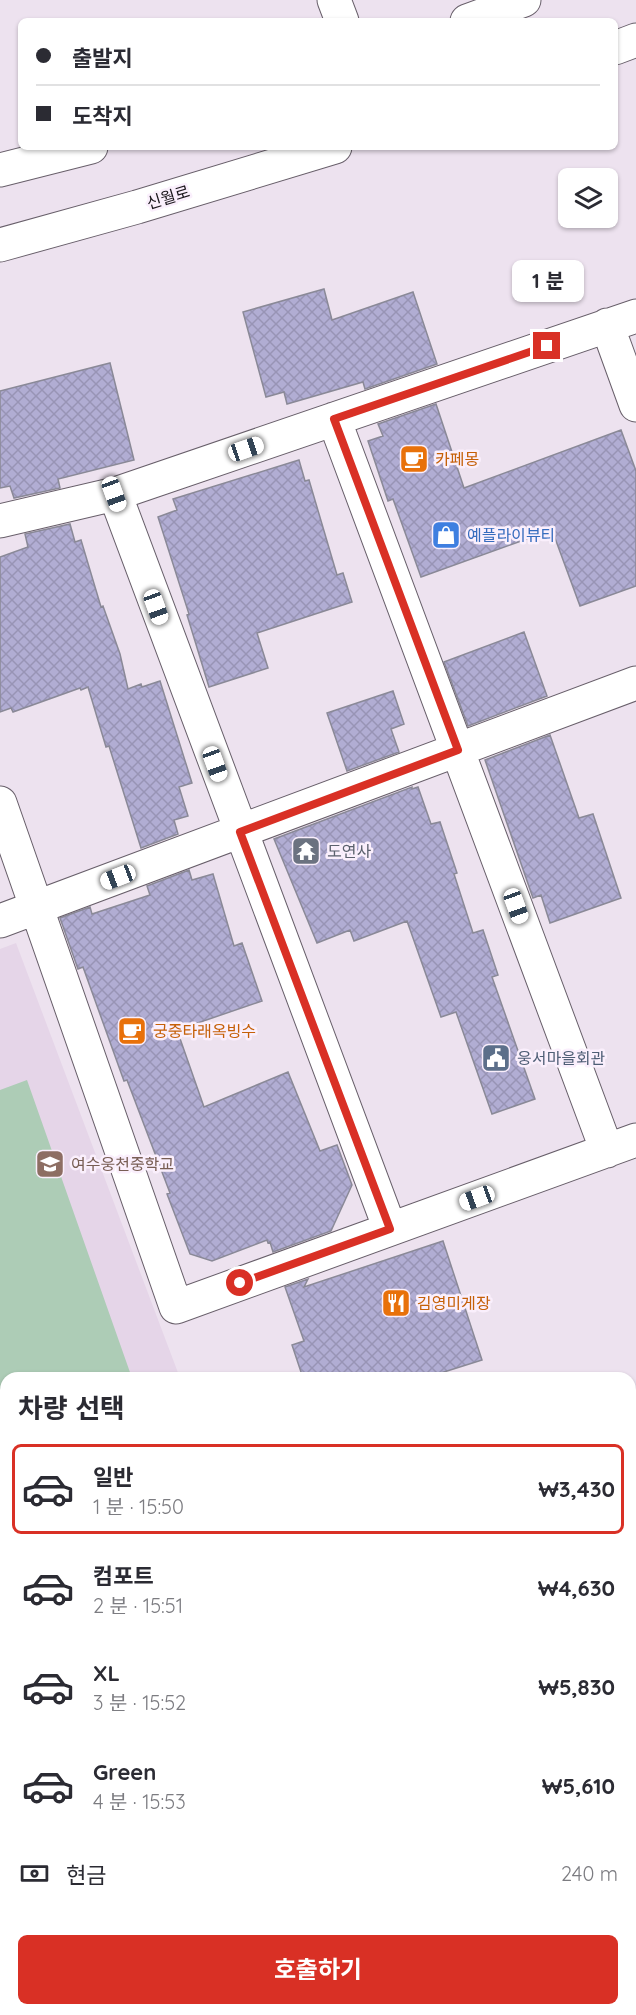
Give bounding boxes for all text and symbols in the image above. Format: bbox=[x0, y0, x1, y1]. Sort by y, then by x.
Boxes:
text: 출발지 bbox=[72, 44, 133, 72]
text: 도착지 bbox=[72, 102, 133, 130]
map controls bbox=[558, 168, 618, 228]
button: layers bbox=[558, 168, 618, 228]
street label: 신월로 bbox=[144, 181, 192, 213]
callout: 1 분 bbox=[511, 259, 583, 301]
text: 1 분 bbox=[532, 268, 564, 293]
route end bbox=[533, 332, 560, 359]
car bbox=[226, 435, 266, 463]
cafe icon: 카페몽 bbox=[398, 443, 430, 475]
place label: 카페몽 bbox=[435, 449, 479, 469]
car bbox=[99, 474, 129, 514]
shop icon: 예플라이뷰티 bbox=[430, 519, 462, 551]
place label: 예플라이뷰티 bbox=[467, 525, 555, 545]
car bbox=[141, 587, 171, 627]
car bbox=[200, 744, 230, 784]
temple icon: 도연사 bbox=[290, 835, 322, 867]
place label: 도연사 bbox=[327, 841, 371, 861]
car bbox=[98, 862, 138, 892]
car bbox=[501, 886, 531, 926]
cafe icon: 궁중타래옥빙수 bbox=[116, 1015, 148, 1047]
place label: 궁중타래옥빙수 bbox=[153, 1021, 256, 1041]
public building icon: 웅서마을회관 bbox=[480, 1042, 512, 1074]
place label: 웅서마을회관 bbox=[517, 1048, 606, 1068]
school or university icon: 여수웅천중학교 bbox=[34, 1148, 66, 1180]
place label: 여수웅천중학교 bbox=[71, 1154, 174, 1174]
car bbox=[457, 1183, 497, 1213]
route start bbox=[226, 1269, 253, 1296]
restaurant icon: 김영미게장 bbox=[380, 1287, 412, 1319]
place label: 김영미게장 bbox=[417, 1293, 491, 1313]
text: 차량 선택 bbox=[18, 1391, 125, 1425]
icon: car bbox=[21, 1462, 75, 1516]
text: 일반 bbox=[93, 1463, 133, 1491]
text: ₩3,430 bbox=[538, 1475, 615, 1503]
text: 1 분 · 15:50 bbox=[93, 1494, 184, 1519]
icon: car bbox=[21, 1561, 75, 1615]
text: 컴포트 bbox=[93, 1562, 154, 1590]
text: ₩4,630 bbox=[538, 1574, 615, 1602]
text: 2 분 · 15:51 bbox=[93, 1593, 183, 1618]
text: XL bbox=[93, 1659, 120, 1687]
icon: car bbox=[21, 1660, 75, 1714]
text: ₩5,830 bbox=[538, 1673, 615, 1701]
text: 3 분 · 15:52 bbox=[93, 1690, 186, 1715]
text: Green bbox=[93, 1758, 156, 1786]
icon: car bbox=[21, 1759, 75, 1813]
text: ₩5,610 bbox=[542, 1772, 615, 1800]
text: 4 분 · 15:53 bbox=[93, 1789, 186, 1814]
icon: cash bbox=[18, 1857, 51, 1890]
text: 현금 bbox=[66, 1861, 106, 1889]
text: 240 m bbox=[561, 1861, 618, 1886]
button: 호출하기 bbox=[18, 1935, 618, 2004]

